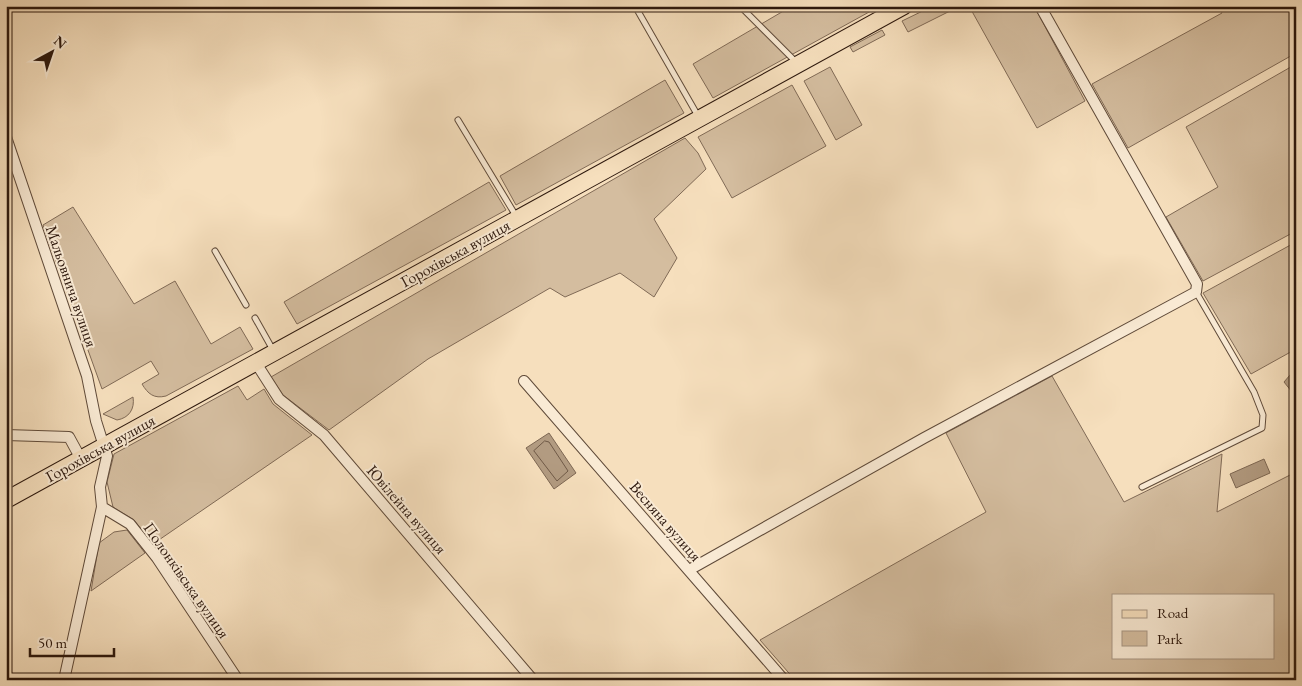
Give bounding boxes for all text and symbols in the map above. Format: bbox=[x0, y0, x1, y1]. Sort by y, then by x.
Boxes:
north arrow bbox=[28, 28, 78, 78]
text: N bbox=[50, 32, 71, 53]
street label: Горохівська вулиця bbox=[397, 215, 514, 292]
street label: Мальовнича вулиця bbox=[41, 222, 102, 350]
street label: Горохівська вулиця bbox=[42, 410, 159, 487]
street label: Ювілейна вулиця bbox=[362, 460, 451, 559]
street label: Весняна вулиця bbox=[625, 477, 706, 566]
street label: Полонківська вулиця bbox=[139, 518, 235, 643]
legend bbox=[1112, 594, 1274, 658]
text: Road bbox=[1157, 603, 1189, 622]
scale bar bbox=[30, 626, 114, 658]
text: Park bbox=[1157, 629, 1184, 648]
text: 50 m bbox=[38, 633, 67, 652]

